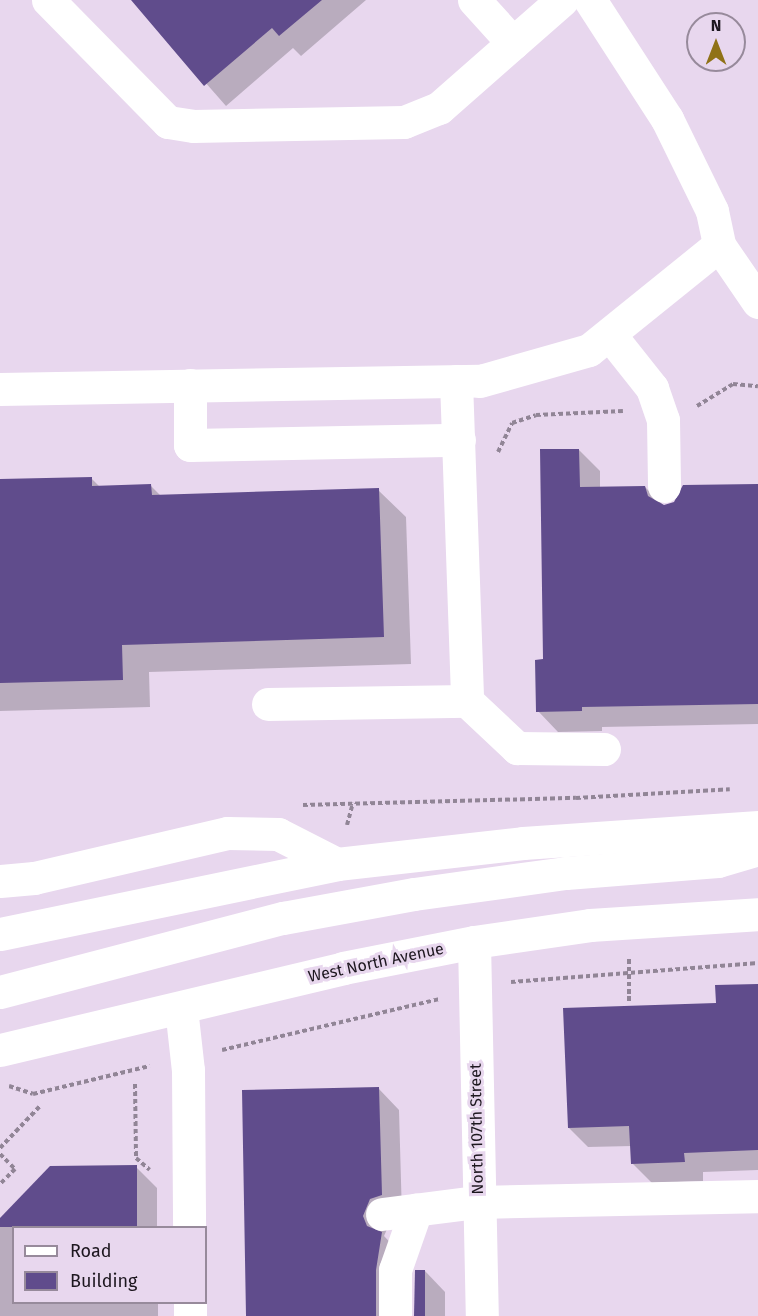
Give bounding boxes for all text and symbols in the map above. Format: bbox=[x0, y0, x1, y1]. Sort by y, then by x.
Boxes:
north arrow bbox=[686, 12, 746, 72]
text: N bbox=[711, 16, 721, 35]
street label: West North Avenue bbox=[306, 939, 446, 987]
street label: North 107th Street bbox=[466, 1063, 488, 1195]
legend bbox=[12, 1226, 207, 1304]
text: Road bbox=[70, 1240, 112, 1262]
text: Building bbox=[70, 1270, 137, 1292]

